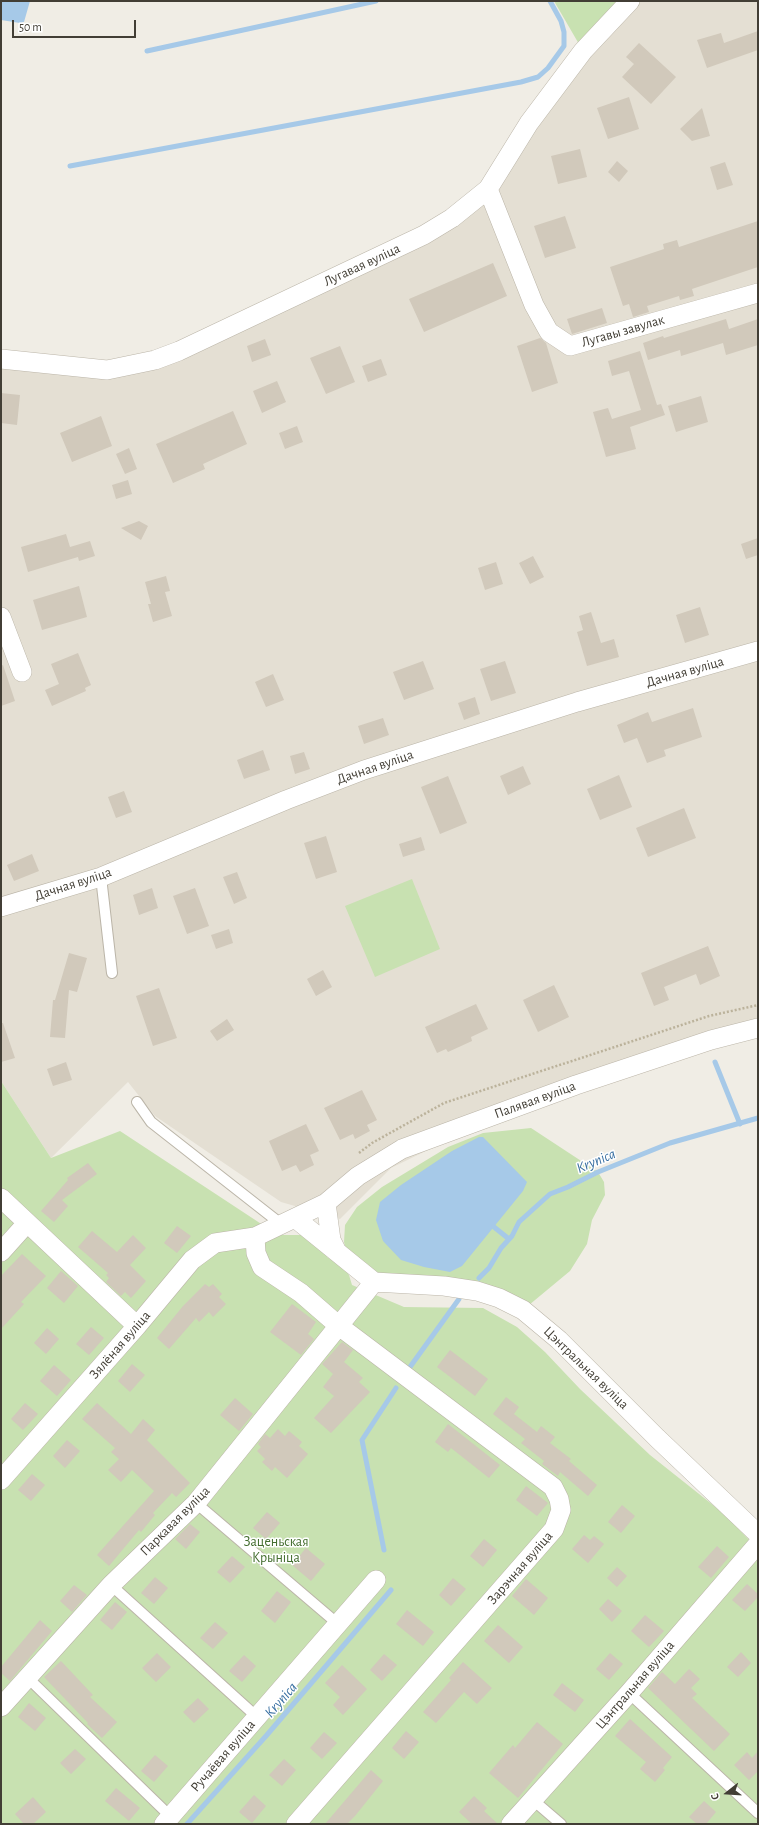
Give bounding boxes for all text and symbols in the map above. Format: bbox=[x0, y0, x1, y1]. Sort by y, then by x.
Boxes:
scale bar bbox=[14, 12, 138, 38]
text: 50 m bbox=[19, 21, 42, 33]
street label: Лугавая вуліца bbox=[321, 240, 403, 290]
street label: Лугавы завулак bbox=[580, 311, 666, 351]
street label: Дачная вуліца bbox=[644, 653, 726, 691]
street label: Дачная вуліца bbox=[334, 746, 416, 788]
street label: Дачная вуліца bbox=[32, 864, 114, 904]
street label: Палявая вуліца bbox=[492, 1077, 578, 1123]
water label: Krynica bbox=[574, 1145, 618, 1177]
street label: Зялёная вуліца bbox=[86, 1307, 154, 1383]
street label: Цэнтральная вуліца bbox=[540, 1323, 632, 1413]
street label: Паркавая вуліца bbox=[136, 1482, 214, 1560]
street label: Зарэчная вуліца bbox=[484, 1528, 556, 1608]
park label: Заценьская Крыніца bbox=[243, 1534, 309, 1566]
street label: Цэнтральная вуліца bbox=[592, 1637, 678, 1733]
water label: Krynica bbox=[261, 1679, 301, 1721]
street label: Ручаёвая вуліца bbox=[187, 1716, 259, 1796]
north arrow bbox=[707, 1773, 747, 1813]
text: С bbox=[709, 1792, 721, 1801]

